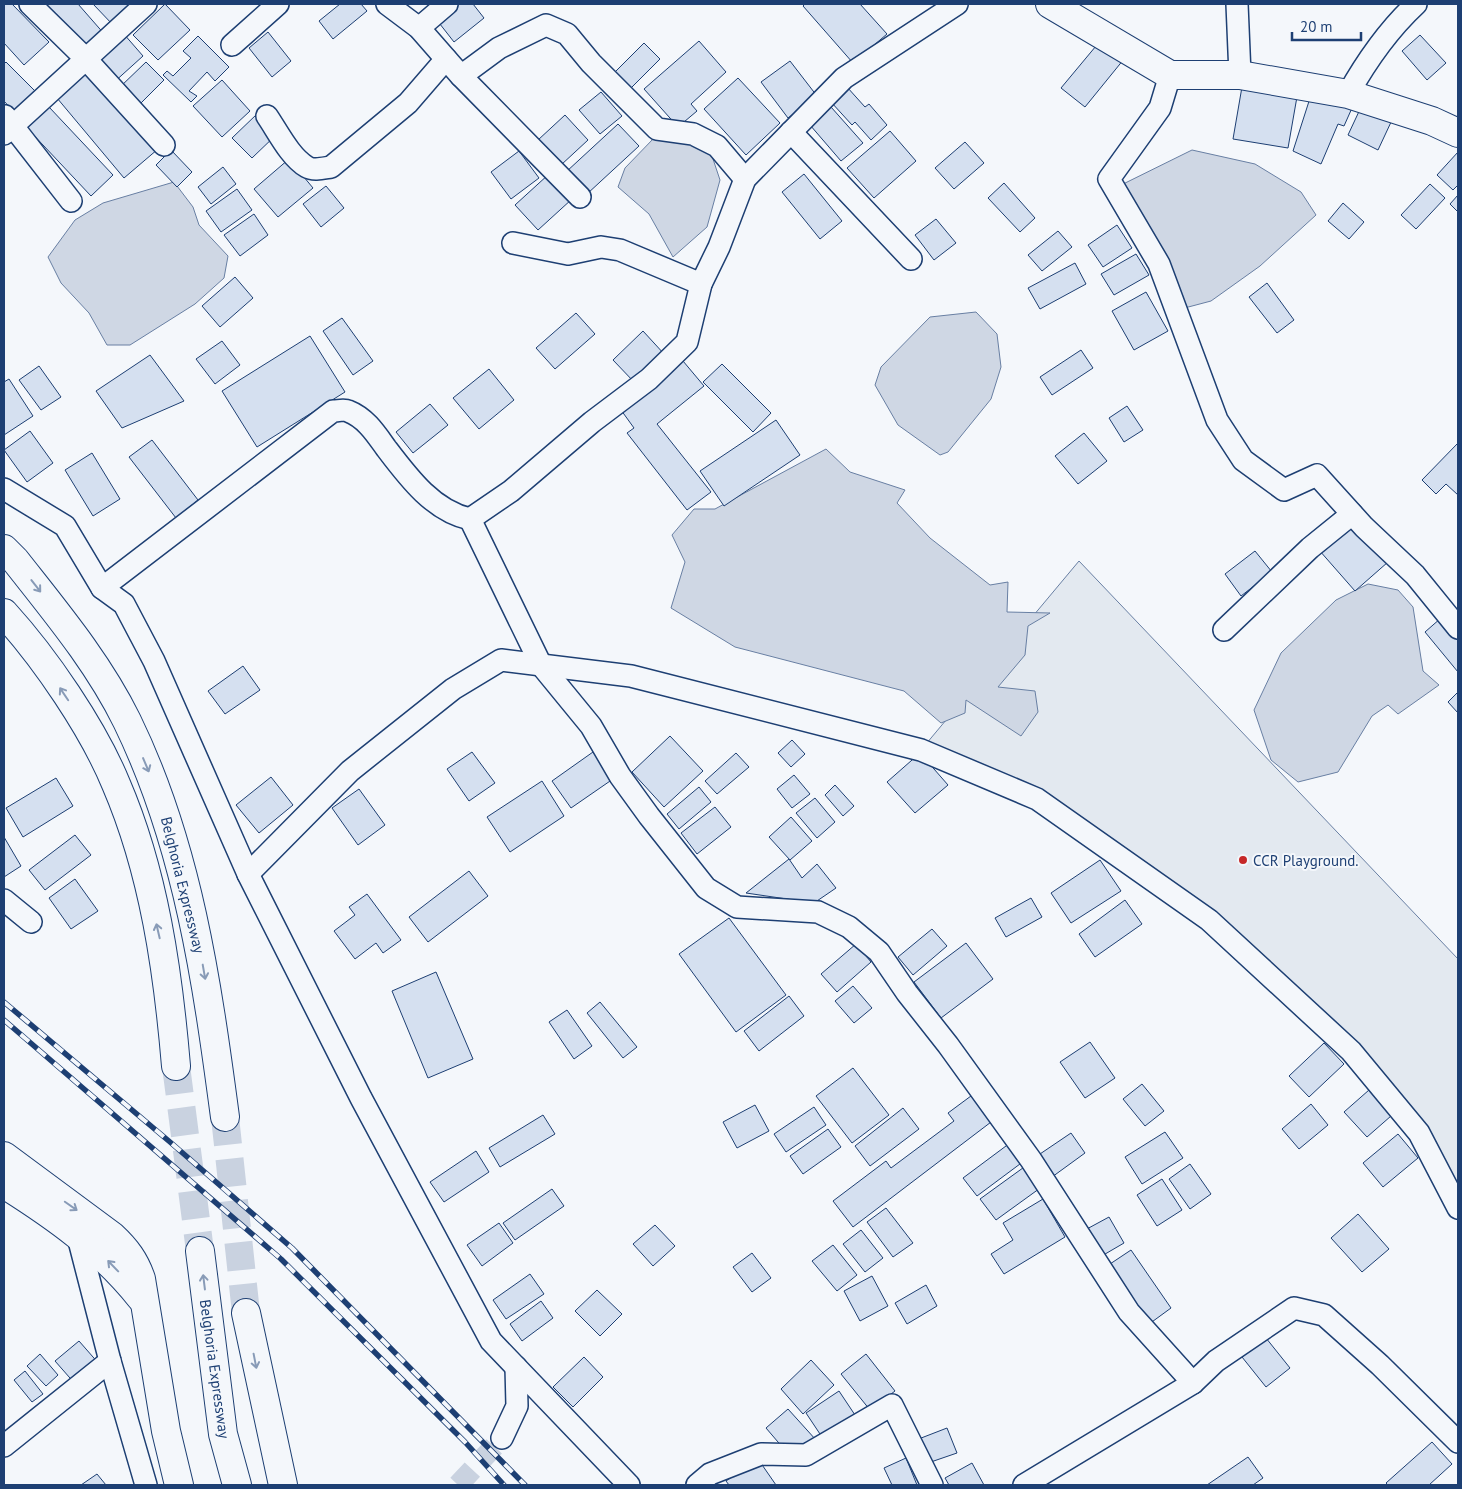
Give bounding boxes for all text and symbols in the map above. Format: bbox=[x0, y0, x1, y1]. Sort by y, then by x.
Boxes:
scale bar bbox=[1292, 10, 1361, 42]
text: 20 m bbox=[1300, 17, 1333, 36]
one-way arrow bbox=[30, 579, 41, 592]
one-way arrow bbox=[59, 687, 70, 701]
one-way arrow bbox=[141, 757, 151, 772]
street label: Belghoria Expressway bbox=[157, 815, 209, 955]
place label: CCR Playground. bbox=[1253, 851, 1358, 870]
marker: CCR Playground. bbox=[1237, 854, 1249, 866]
one-way arrow bbox=[153, 923, 162, 939]
one-way arrow bbox=[200, 963, 210, 979]
one-way arrow bbox=[64, 1201, 78, 1211]
one-way arrow bbox=[107, 1260, 119, 1272]
one-way arrow bbox=[198, 1274, 208, 1290]
street label: Belghoria Expressway bbox=[196, 1298, 234, 1440]
one-way arrow bbox=[251, 1352, 261, 1368]

